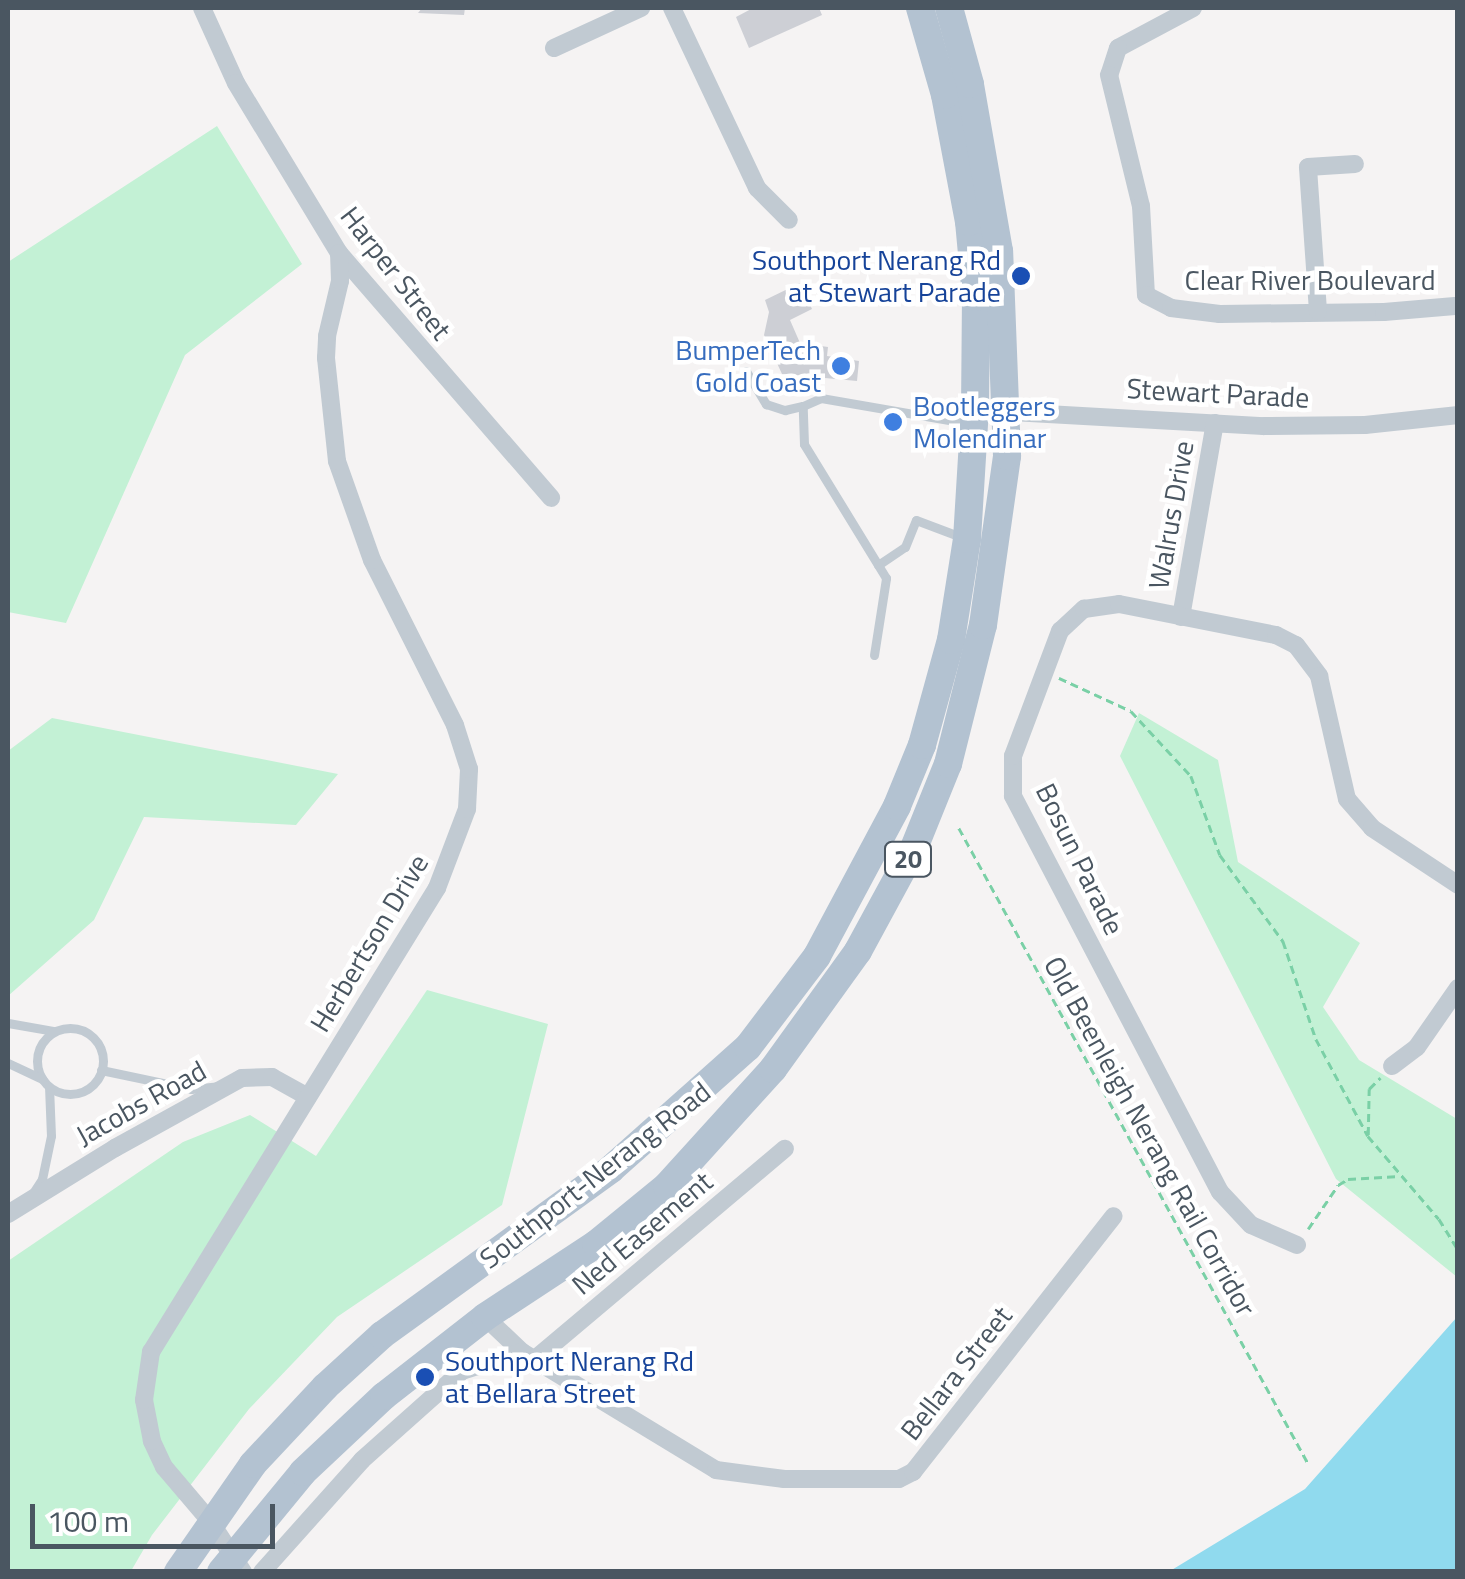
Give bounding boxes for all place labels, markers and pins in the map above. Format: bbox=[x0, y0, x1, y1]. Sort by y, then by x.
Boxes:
place label: Southport Nerang Rd at Stewart Parade bbox=[752, 243, 1001, 309]
marker: Southport Nerang Rd at Stewart Parade bbox=[1010, 265, 1032, 287]
place label: BumperTech Gold Coast bbox=[675, 333, 821, 399]
marker: BumperTech Gold Coast bbox=[830, 355, 852, 377]
place label: Bootleggers Molendinar bbox=[913, 389, 1056, 455]
marker: Bootleggers Molendinar bbox=[882, 411, 904, 433]
place label: Southport Nerang Rd at Bellara Street bbox=[445, 1344, 694, 1410]
marker: Southport Nerang Rd at Bellara Street bbox=[414, 1366, 436, 1388]

